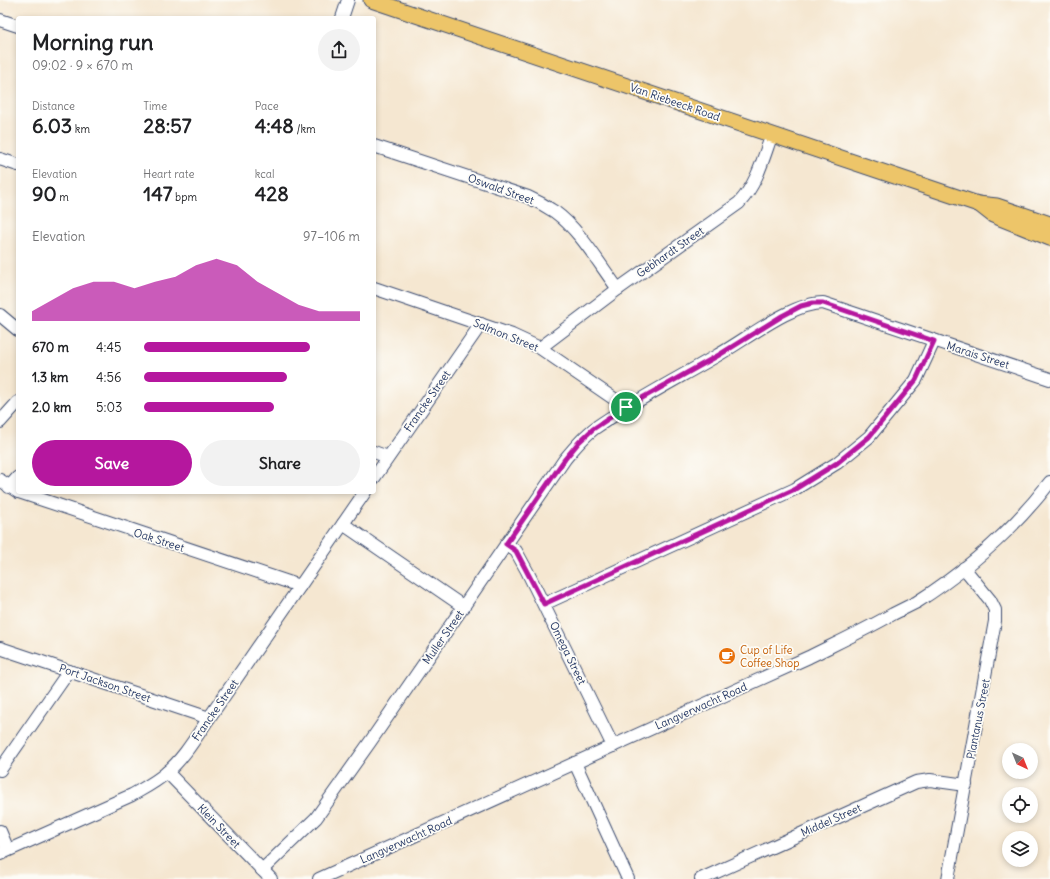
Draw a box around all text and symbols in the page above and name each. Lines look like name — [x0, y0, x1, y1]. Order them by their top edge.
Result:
text: Morning run — [32, 28, 154, 56]
button: share — [318, 29, 360, 71]
text: 09:02 · 9 × 670 m — [32, 57, 133, 74]
street label: Van Riebeeck Road — [628, 80, 723, 124]
text: Distance — [32, 99, 75, 113]
text: Time — [143, 99, 167, 113]
text: Pace — [255, 99, 279, 113]
text: 6.03 — [32, 113, 72, 138]
text: 28:57 — [143, 113, 192, 138]
text: 4:48 — [255, 113, 294, 138]
text: km — [72, 122, 90, 136]
text: /km — [294, 122, 316, 136]
text: Elevation — [32, 167, 77, 181]
text: Heart rate — [143, 167, 194, 181]
text: kcal — [255, 167, 274, 181]
street label: Oswald Street — [466, 171, 536, 208]
text: 90 — [32, 181, 57, 206]
text: 147 — [143, 181, 172, 206]
text: 428 — [255, 181, 289, 206]
text: m — [57, 190, 69, 204]
text: bpm — [172, 190, 197, 204]
street label: Gebhardt Street — [634, 223, 707, 280]
text: Elevation — [32, 228, 85, 245]
text: 97–106 m — [303, 228, 360, 245]
street label: Salmon Street — [471, 316, 541, 355]
street label: Marais Street — [945, 338, 1011, 372]
text: 670 m — [32, 339, 69, 356]
text: 4:45 — [96, 339, 121, 356]
street label: Francke Street — [401, 367, 453, 434]
text: 1.3 km — [32, 369, 68, 386]
text: 4:56 — [96, 369, 121, 386]
pin — [609, 390, 643, 424]
icon: arrive — [615, 396, 637, 418]
text: 2.0 km — [32, 399, 72, 416]
text: 5:03 — [96, 399, 122, 416]
button: Save — [32, 440, 192, 486]
button: Share — [200, 440, 360, 486]
street label: Oak Street — [132, 525, 186, 555]
street label: Muller Street — [419, 607, 467, 667]
street label: Omega Street — [547, 619, 589, 687]
place label: Cup of Life Coffee Shop — [740, 643, 800, 670]
cafe icon: Cup of Life Coffee Shop — [717, 646, 737, 666]
street label: Port Jackson Street — [57, 661, 153, 705]
street label: Francke Street — [189, 676, 241, 743]
street label: Plantanus Street — [963, 677, 993, 760]
street label: Langverwacht Road — [653, 679, 750, 733]
north arrow — [1002, 743, 1038, 779]
map controls — [1002, 743, 1038, 867]
button: locate — [1002, 787, 1038, 823]
street label: Middel Street — [799, 800, 864, 840]
street label: Klein Street — [195, 801, 244, 851]
street label: Langverwacht Road — [358, 813, 455, 867]
button: layers — [1002, 831, 1038, 867]

